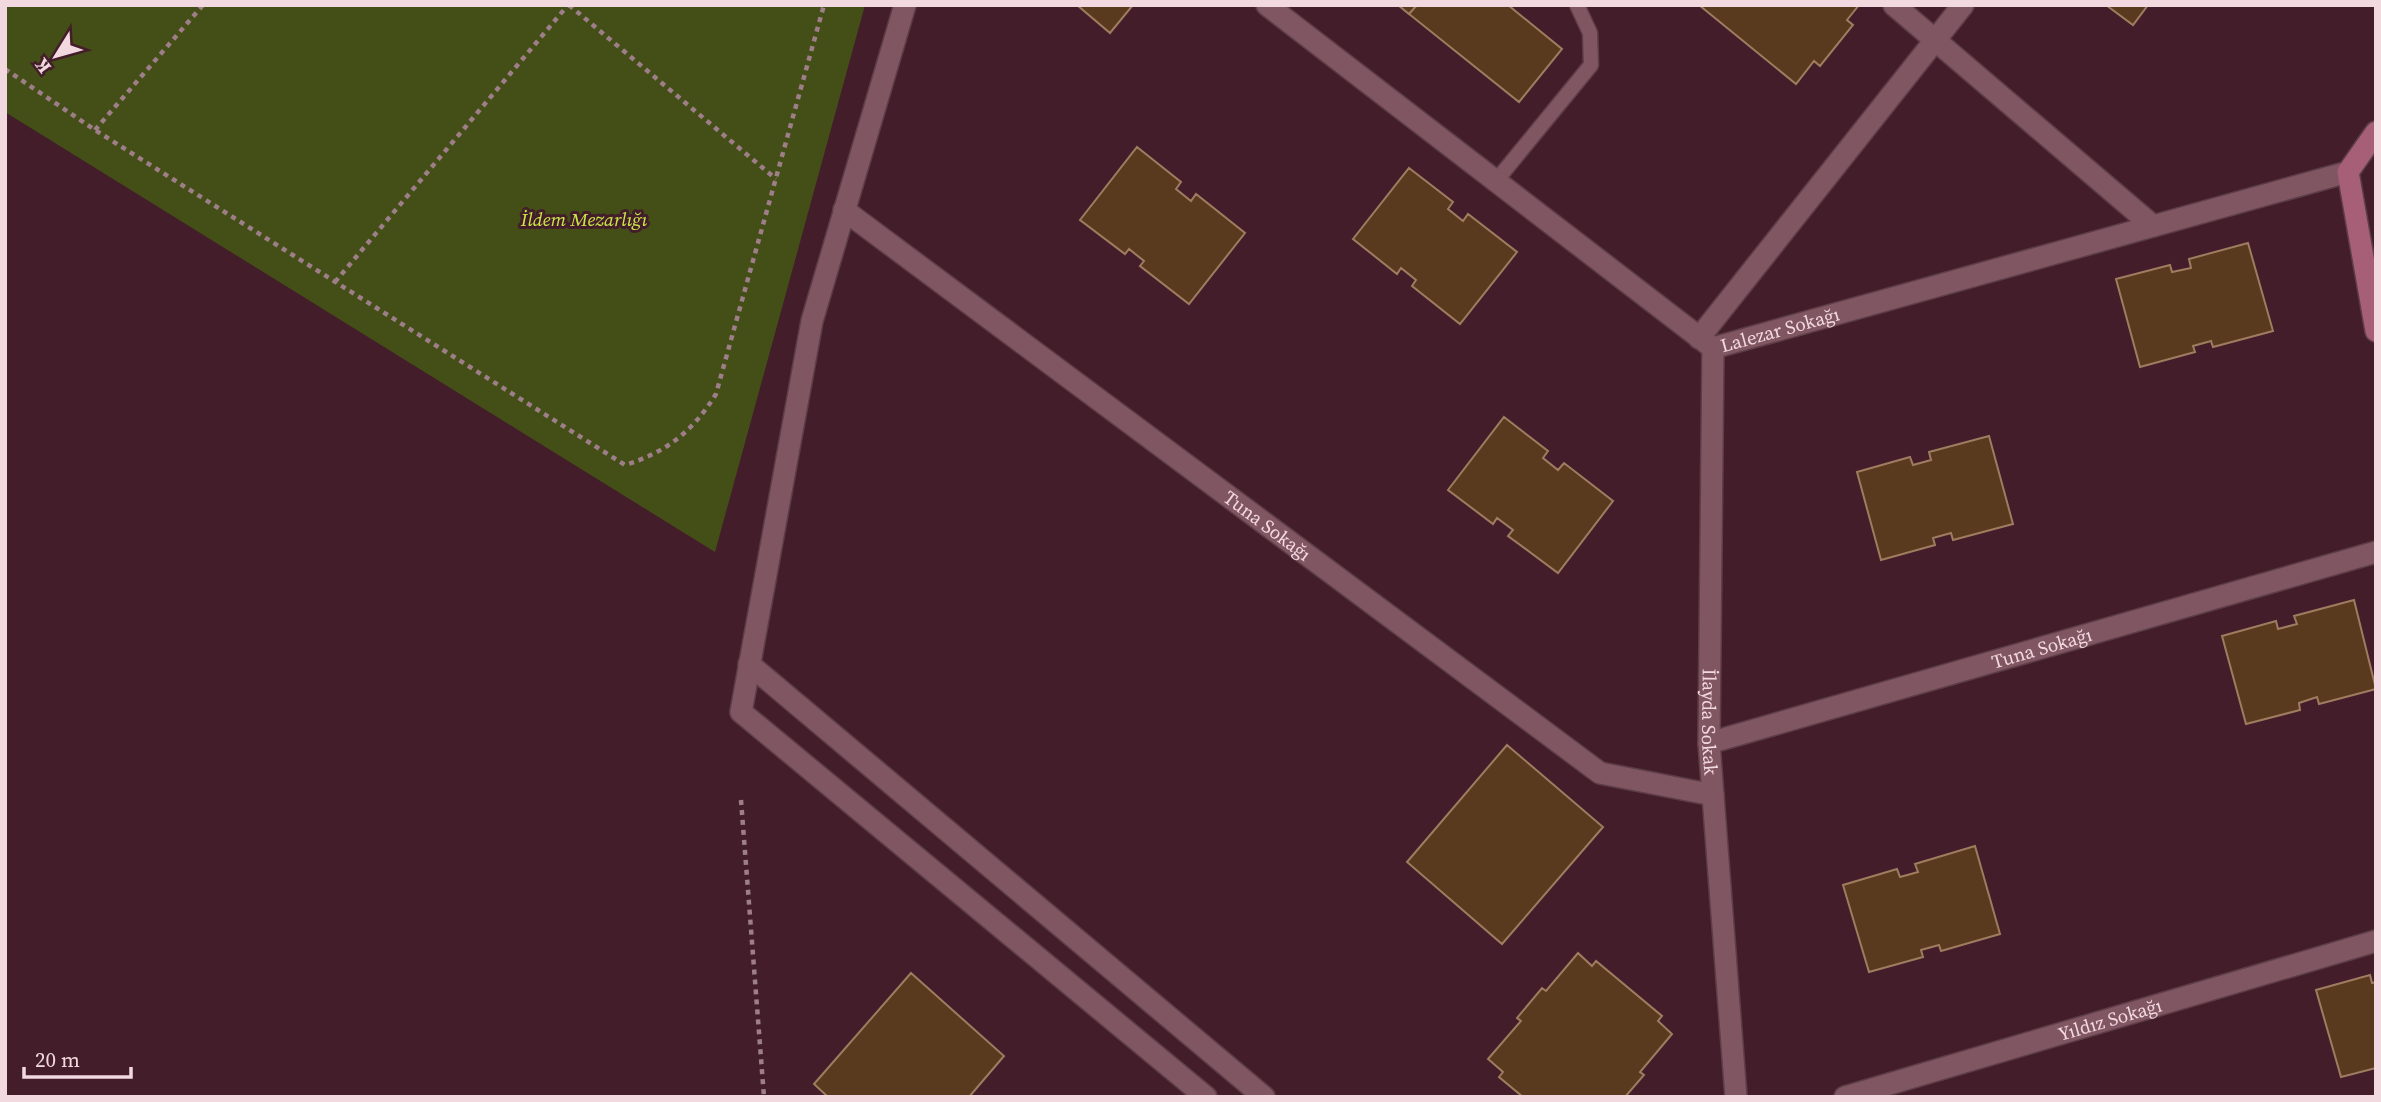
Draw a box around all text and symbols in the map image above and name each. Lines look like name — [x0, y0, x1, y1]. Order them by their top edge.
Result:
north arrow — [21, 21, 91, 91]
text: K — [28, 53, 57, 79]
park label: İldem Mezarlığı — [520, 206, 647, 232]
street label: Lalezar Sokağı — [1717, 300, 1843, 358]
street label: Tuna Sokağı — [1218, 484, 1317, 567]
street label: Tuna Sokağı — [1988, 621, 2095, 674]
street label: İlayda Sokak — [1696, 669, 1724, 777]
street label: Yıldız Sokağı — [2055, 992, 2165, 1047]
scale bar — [24, 1036, 131, 1080]
text: 20 m — [35, 1045, 80, 1074]

